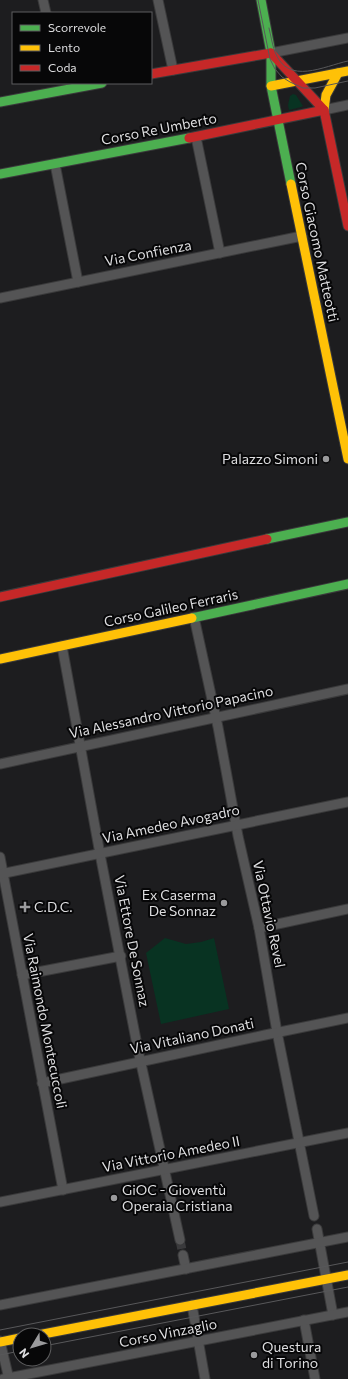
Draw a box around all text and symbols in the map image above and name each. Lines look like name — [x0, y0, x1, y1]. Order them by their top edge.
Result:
legend — [12, 12, 152, 84]
text: Scorrevole — [48, 20, 106, 34]
text: Lento — [48, 40, 80, 54]
text: Coda — [48, 60, 77, 74]
street label: Corso Re Umberto — [100, 109, 218, 148]
street label: Corso Giacomo Matteotti — [292, 160, 343, 323]
street label: Via Confienza — [103, 236, 193, 269]
place label: Palazzo Simoni — [222, 450, 318, 467]
marker: Palazzo Simoni — [321, 454, 331, 464]
street label: Corso Galileo Ferraris — [102, 585, 239, 630]
street label: Via Alessandro Vittorio Papacino — [67, 682, 274, 741]
street label: Via Amedeo Avogadro — [101, 801, 241, 846]
street label: Via Ottavio Revel — [250, 859, 289, 969]
street label: Via Ettore De Sonnaz — [111, 874, 154, 1008]
place label: Ex Caserma De Sonnaz — [142, 886, 216, 919]
place label: C.D.C. — [34, 898, 73, 915]
marker: Ex Caserma De Sonnaz — [219, 898, 229, 908]
marker: C.D.C. — [19, 901, 31, 913]
street label: Via Raimondo Montecuccoli — [20, 932, 71, 1110]
street label: Via Vitaliano Donati — [128, 1014, 255, 1057]
street label: Via Vittorio Amedeo II — [101, 1132, 241, 1175]
place label: GiOC - Gioventù Operaia Cristiana — [122, 1181, 233, 1214]
marker: GiOC - Gioventù Operaia Cristiana — [109, 1193, 119, 1203]
street label: Corso Vinzaglio — [118, 1315, 218, 1350]
north arrow — [12, 1327, 52, 1367]
place label: Questura di Torino — [262, 1338, 321, 1371]
text: N — [16, 1346, 31, 1361]
marker: Questura di Torino — [249, 1350, 259, 1360]

